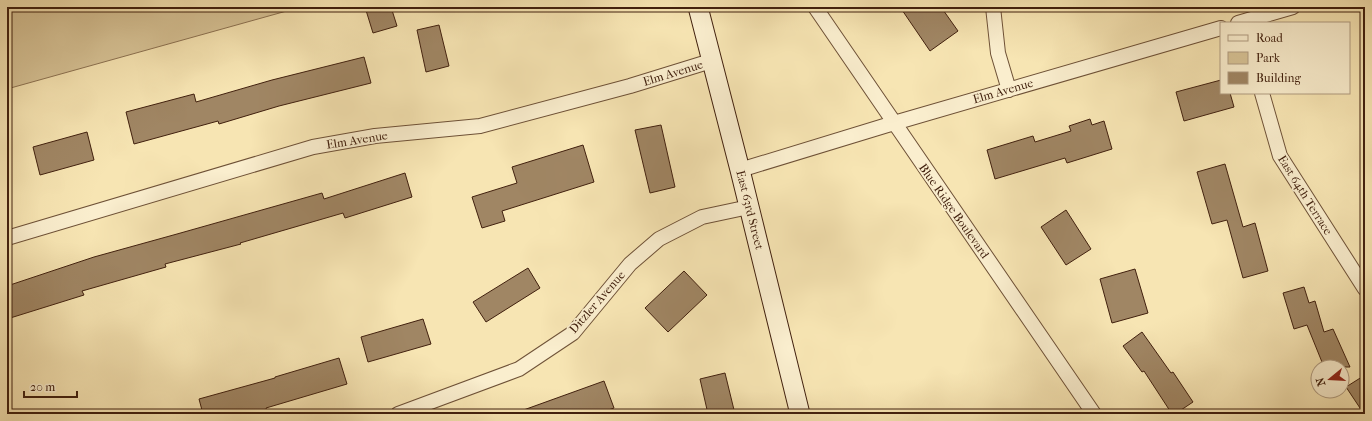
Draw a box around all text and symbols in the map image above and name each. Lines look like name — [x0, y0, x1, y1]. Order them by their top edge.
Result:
legend — [1220, 22, 1350, 94]
text: Road — [1256, 31, 1283, 45]
text: Park — [1256, 51, 1281, 65]
street label: Elm Avenue — [641, 57, 705, 89]
text: Building — [1256, 71, 1301, 85]
street label: Elm Avenue — [971, 76, 1035, 106]
street label: Elm Avenue — [325, 128, 389, 152]
street label: East 64th Terrace — [1275, 153, 1335, 237]
street label: Blue Ridge Boulevard — [916, 161, 992, 261]
street label: East 63rd Street — [733, 169, 767, 252]
street label: Ditzler Avenue — [566, 268, 628, 336]
north arrow — [1310, 359, 1350, 399]
scale bar — [24, 373, 77, 399]
text: N — [1313, 375, 1328, 388]
text: 20 m — [30, 380, 55, 394]

